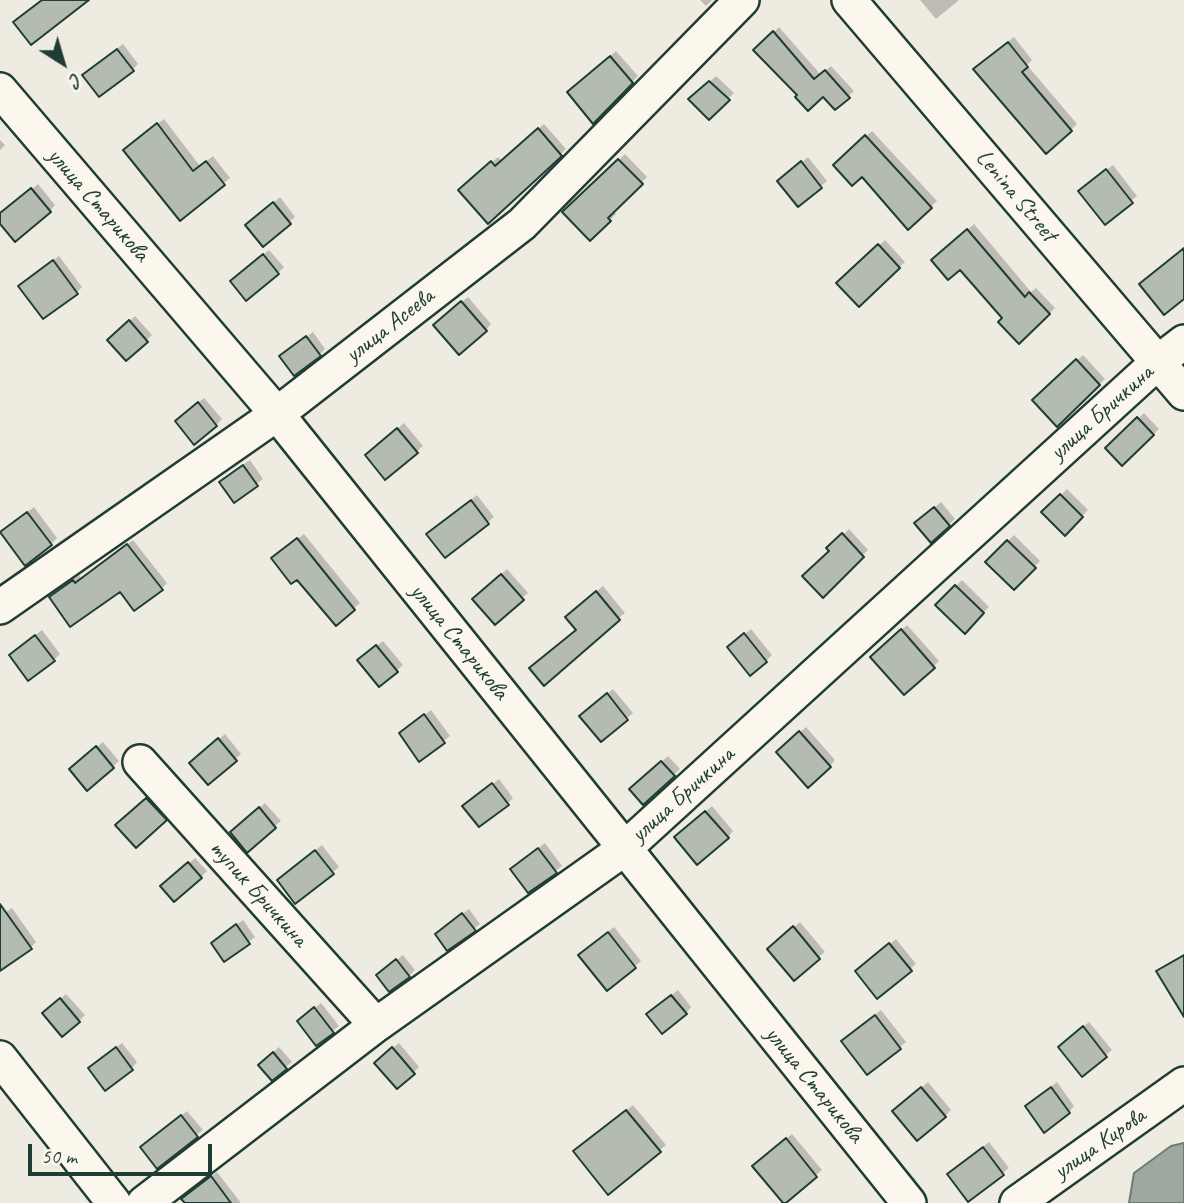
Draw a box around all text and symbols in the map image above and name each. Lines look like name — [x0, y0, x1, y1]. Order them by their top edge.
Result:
north arrow — [28, 28, 98, 98]
text: С — [65, 67, 87, 92]
street label: улица Старикова — [41, 142, 155, 268]
street label: Lenina Street — [969, 144, 1063, 248]
street label: улица Асеева — [340, 282, 440, 370]
street label: улица Бричкина — [1044, 359, 1160, 467]
street label: улица Старикова — [403, 578, 515, 706]
street label: улица Бричкина — [625, 741, 741, 849]
street label: тупик Бричкина — [203, 835, 313, 953]
street label: улица Старикова — [758, 1021, 870, 1149]
street label: улица Кирова — [1048, 1102, 1152, 1186]
scale bar — [32, 1130, 215, 1174]
text: 50 m — [41, 1143, 77, 1169]

